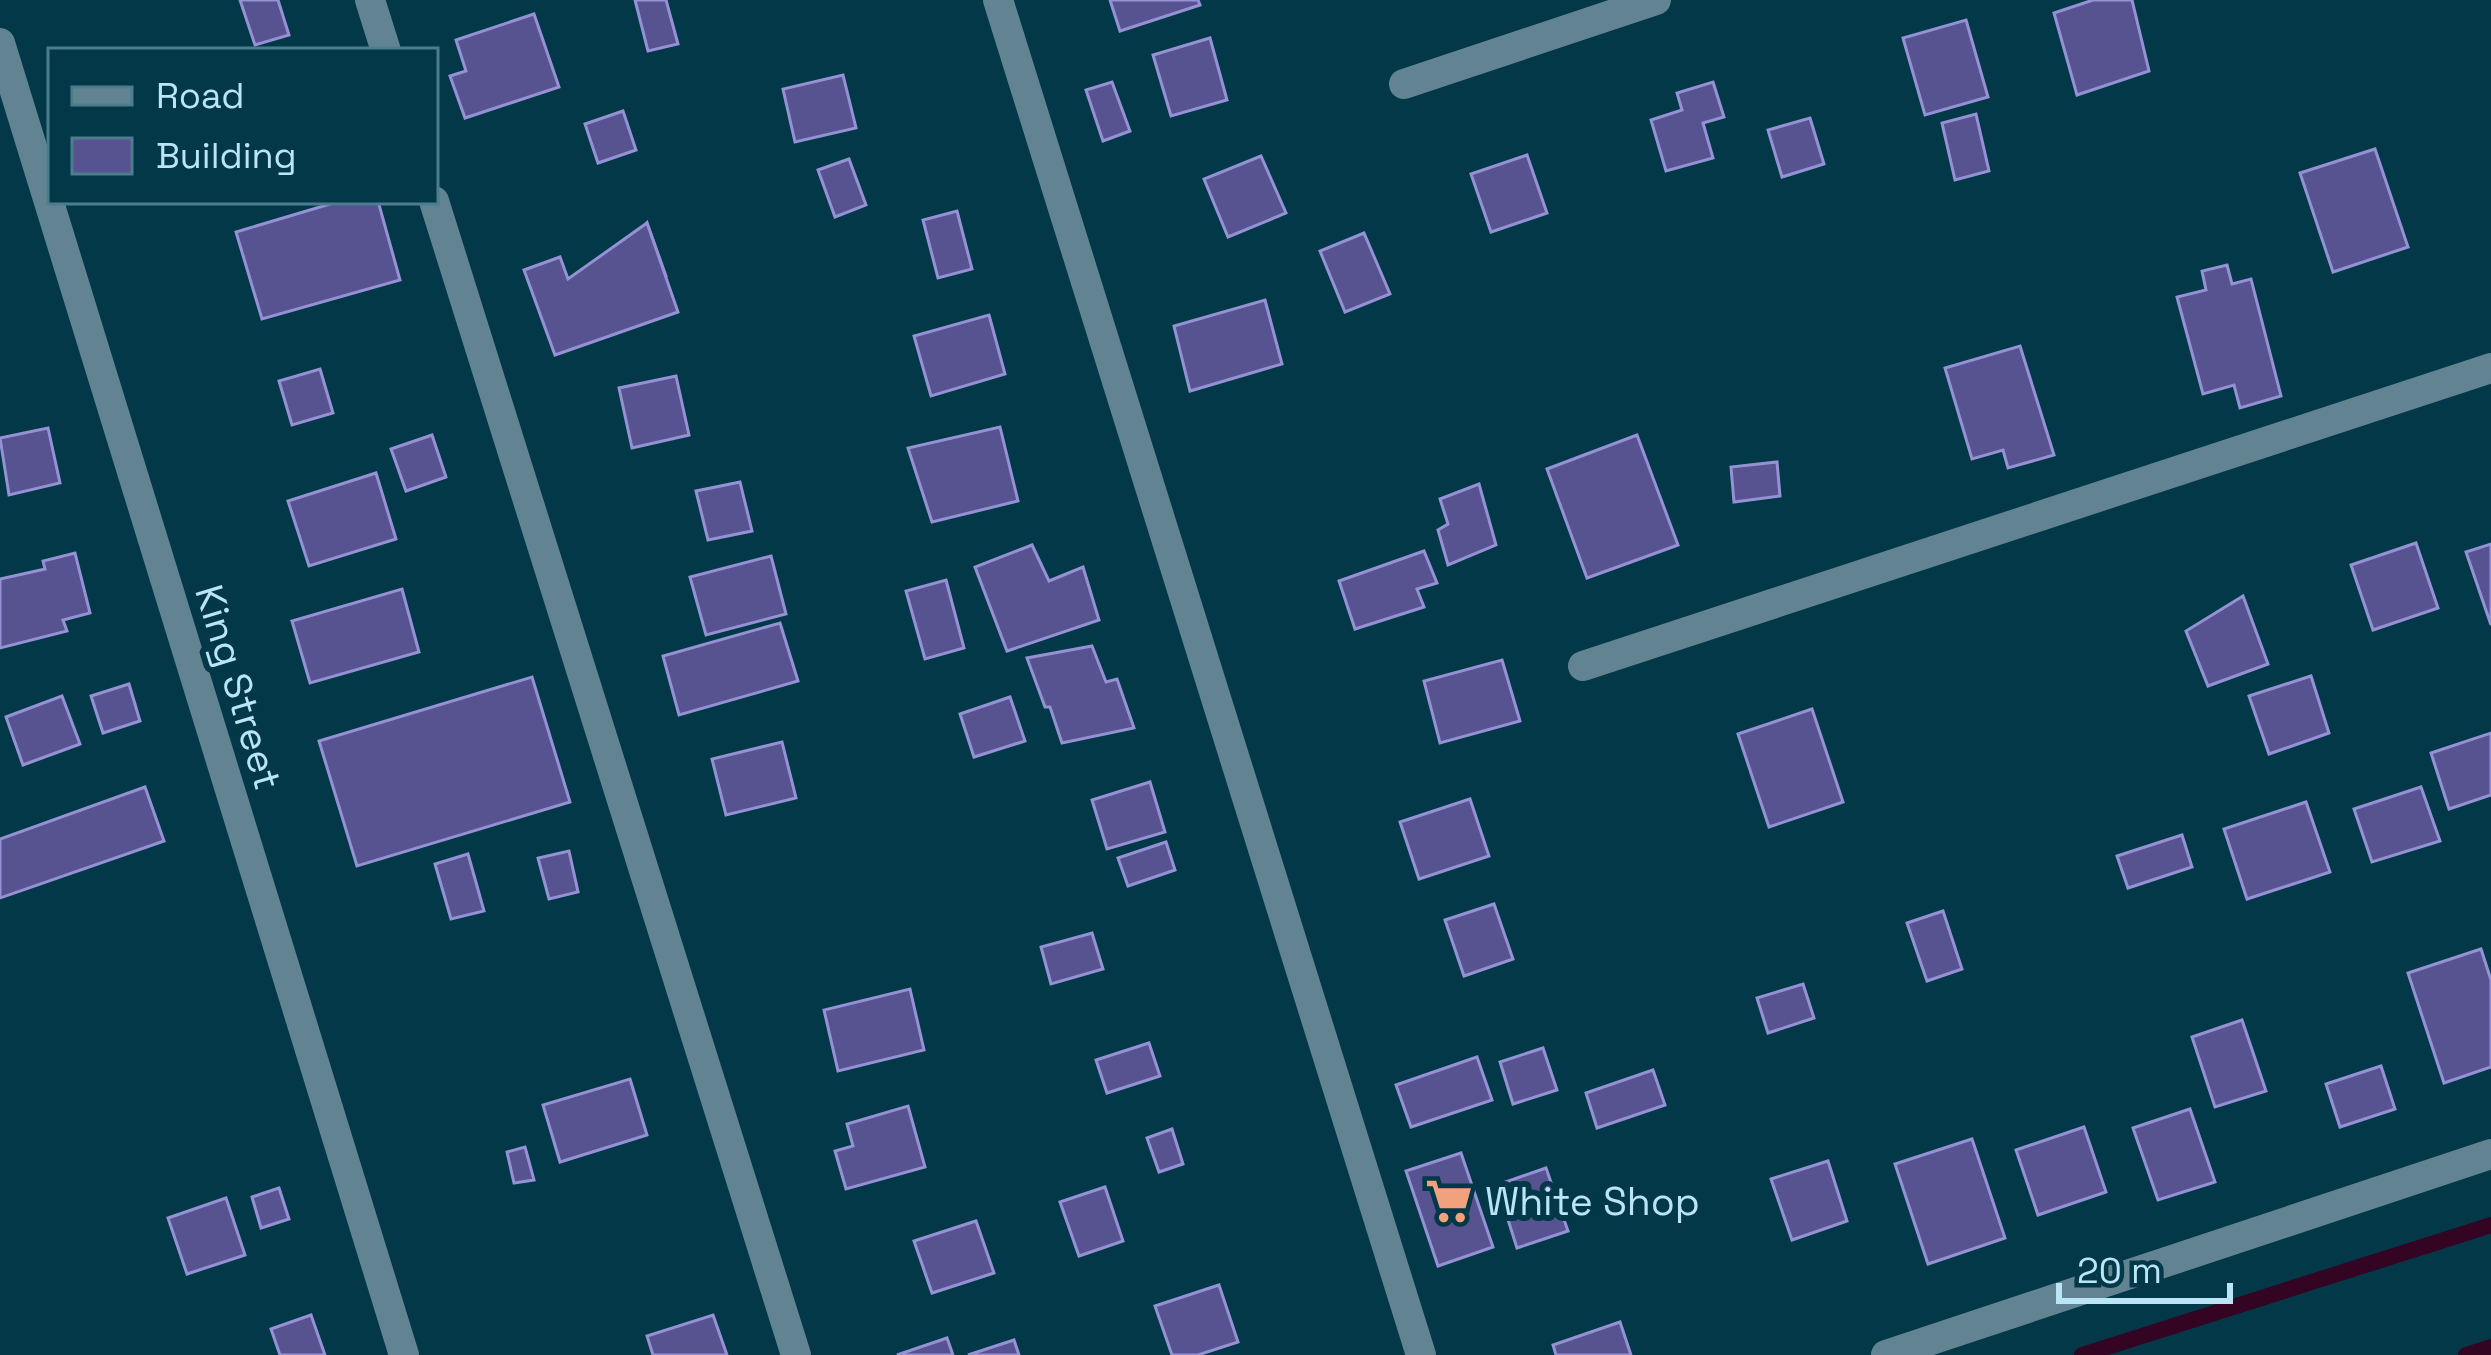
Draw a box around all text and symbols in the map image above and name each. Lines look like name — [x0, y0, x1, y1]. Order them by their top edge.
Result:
legend — [48, 48, 438, 204]
text: Road — [156, 73, 244, 119]
text: Building — [156, 133, 297, 179]
street label: King Street — [184, 579, 293, 795]
supermarket icon: White Shop — [1424, 1176, 1474, 1226]
place label: White Shop — [1485, 1177, 1700, 1226]
scale bar — [2059, 1229, 2230, 1303]
text: 20 m — [2077, 1248, 2162, 1294]

